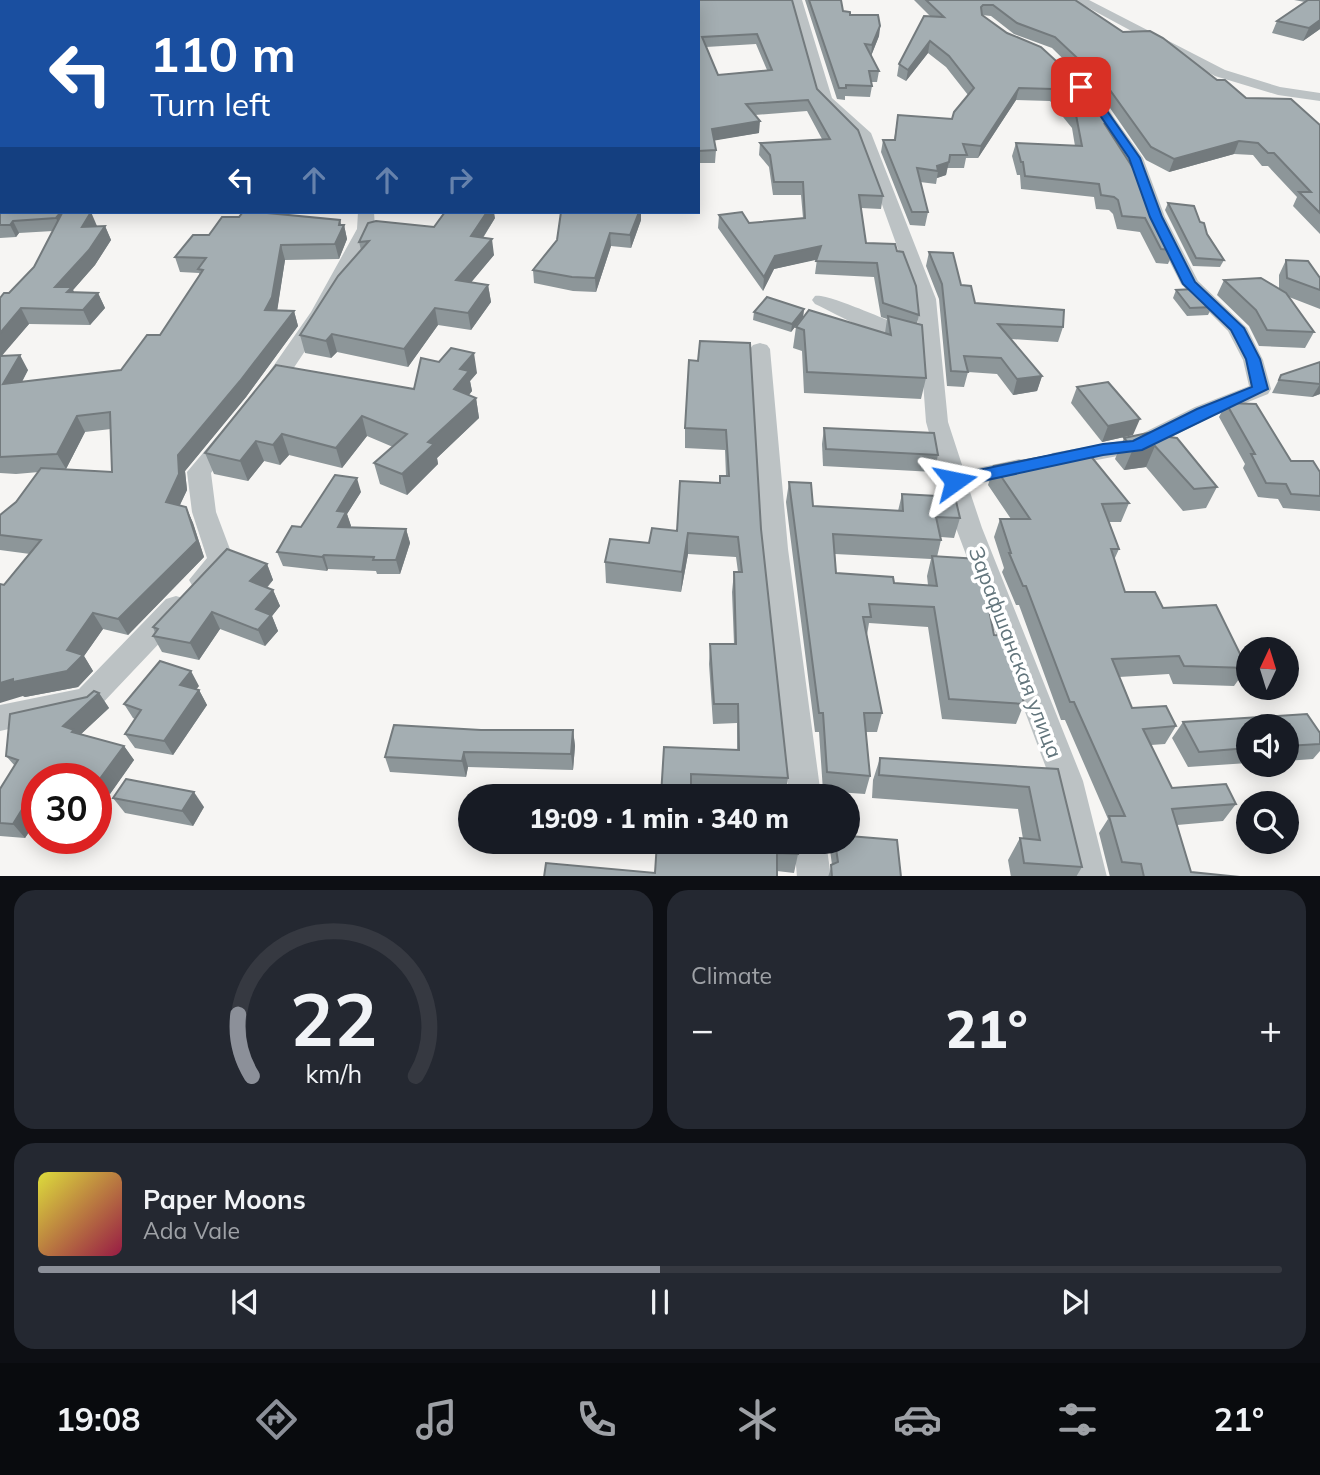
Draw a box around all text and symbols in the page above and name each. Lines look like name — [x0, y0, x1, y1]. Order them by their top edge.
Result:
text: 110 m — [150, 23, 296, 84]
icon: left — [35, 28, 126, 119]
pin — [1051, 57, 1111, 117]
icon: arrive — [1062, 68, 1100, 106]
text: Turn left — [150, 84, 270, 124]
icon: left — [222, 161, 260, 199]
icon: ahead — [295, 161, 333, 199]
icon: ahead — [368, 161, 406, 199]
icon: right — [441, 161, 479, 199]
position arrow — [918, 444, 992, 518]
street label: Зарафшанская улица — [964, 542, 1068, 762]
north arrow — [1236, 637, 1298, 700]
map controls — [1236, 637, 1299, 854]
button: sound — [1236, 714, 1299, 777]
speed limit sign: 30 — [21, 763, 112, 854]
button: search — [1236, 791, 1299, 854]
text: 19:09 · 1 min · 340 m — [529, 802, 789, 835]
text: Climate — [691, 961, 772, 990]
text: 22 — [290, 973, 377, 1064]
text: 21° — [945, 996, 1028, 1061]
text: − — [691, 1005, 714, 1053]
text: + — [1259, 1005, 1282, 1053]
text: km/h — [305, 1057, 362, 1088]
text: Paper Moons — [143, 1183, 306, 1216]
text: Ada Vale — [143, 1216, 240, 1245]
icon: previous — [226, 1283, 264, 1321]
icon: pause — [641, 1283, 679, 1321]
icon: next — [1056, 1283, 1094, 1321]
icon: directions — [252, 1395, 301, 1444]
icon: music — [412, 1395, 461, 1444]
icon: phone — [572, 1395, 621, 1444]
icon: climate — [733, 1395, 782, 1444]
icon: car — [893, 1395, 942, 1444]
icon: filters — [1053, 1395, 1102, 1444]
text: 19:08 — [56, 1399, 140, 1439]
text: 21° — [1214, 1399, 1264, 1439]

